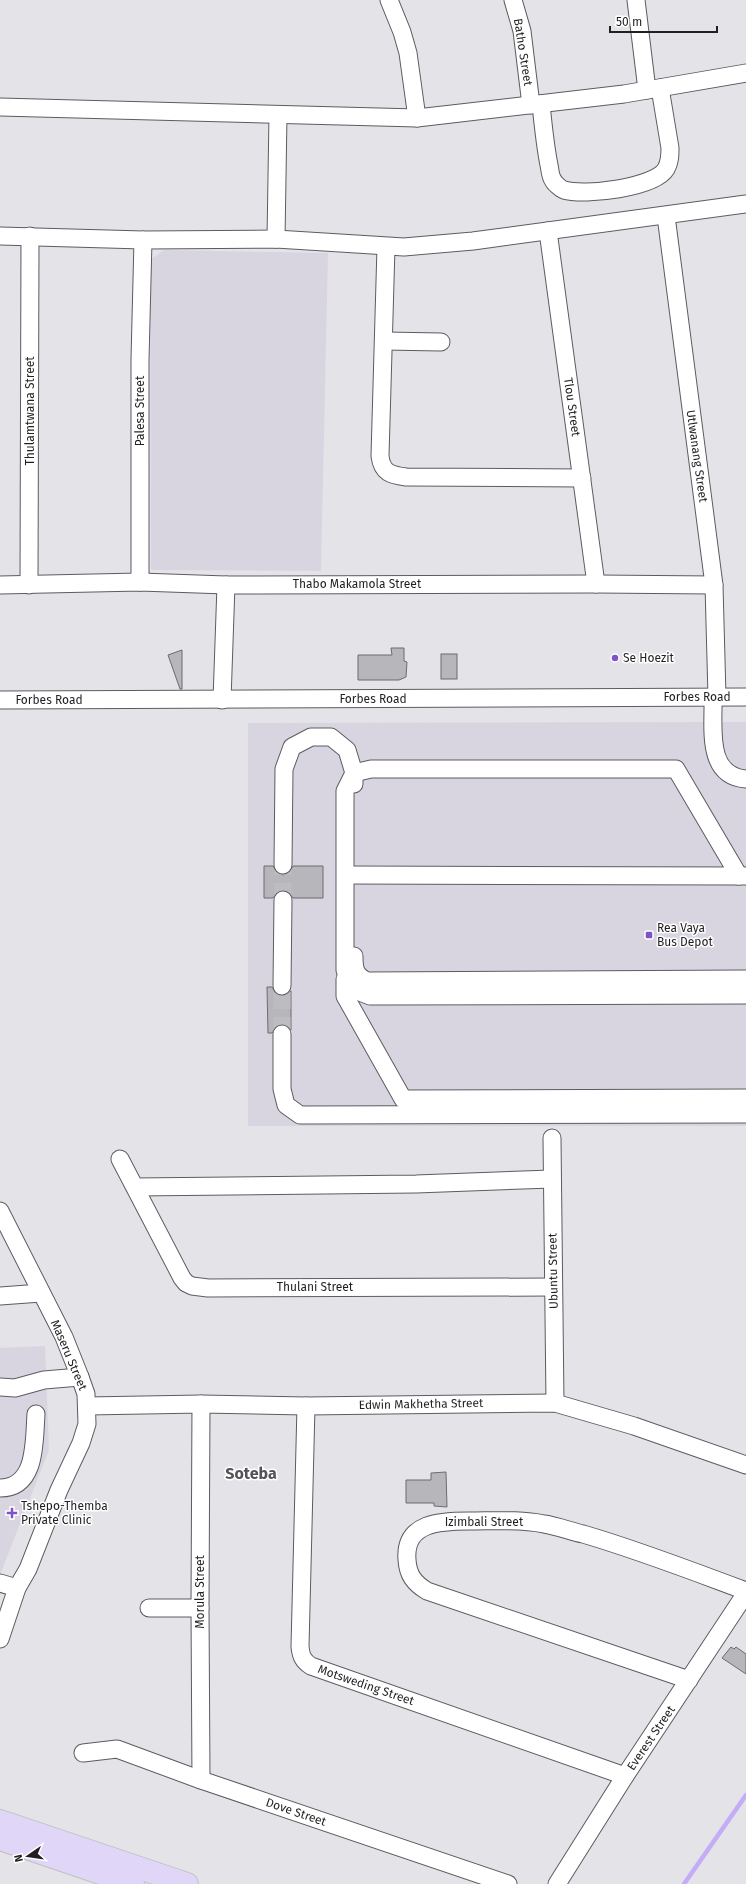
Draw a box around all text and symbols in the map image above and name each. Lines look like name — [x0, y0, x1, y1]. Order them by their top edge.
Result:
scale bar — [610, 8, 717, 34]
text: 50 m — [616, 15, 642, 29]
street label: Batho Street — [511, 17, 535, 87]
street label: Thulamtwana Street — [23, 356, 37, 466]
street label: Palesa Street — [133, 375, 147, 446]
street label: Tlou Street — [561, 377, 583, 438]
street label: Utlwanang Street — [684, 409, 711, 504]
street label: Thabo Makamola Street — [293, 577, 422, 591]
place label: Se Hoezit — [623, 651, 675, 665]
marker: Se Hoezit — [610, 653, 620, 663]
street label: Forbes Road — [663, 690, 731, 704]
street label: Forbes Road — [339, 692, 407, 706]
street label: Forbes Road — [15, 693, 83, 707]
place label: Rea Vaya Bus Depot — [657, 921, 713, 949]
marker: Rea Vaya Bus Depot — [644, 930, 654, 940]
street label: Ubuntu Street — [545, 1232, 561, 1309]
street label: Thulani Street — [277, 1280, 354, 1294]
street label: Maseru Street — [48, 1318, 90, 1393]
street label: Edwin Makhetha Street — [359, 1396, 484, 1412]
district label: Soteba — [225, 1464, 277, 1483]
place label: Tshepo-Themba Private Clinic — [21, 1499, 108, 1527]
marker: Tshepo-Themba Private Clinic — [6, 1507, 18, 1519]
street label: Izimbali Street — [445, 1515, 524, 1529]
street label: Morula Street — [193, 1554, 207, 1629]
street label: Motsweding Street — [316, 1662, 417, 1708]
street label: Everest Street — [624, 1702, 678, 1773]
street label: Dove Street — [264, 1795, 329, 1829]
north arrow — [8, 1836, 48, 1876]
text: N — [12, 1853, 26, 1863]

